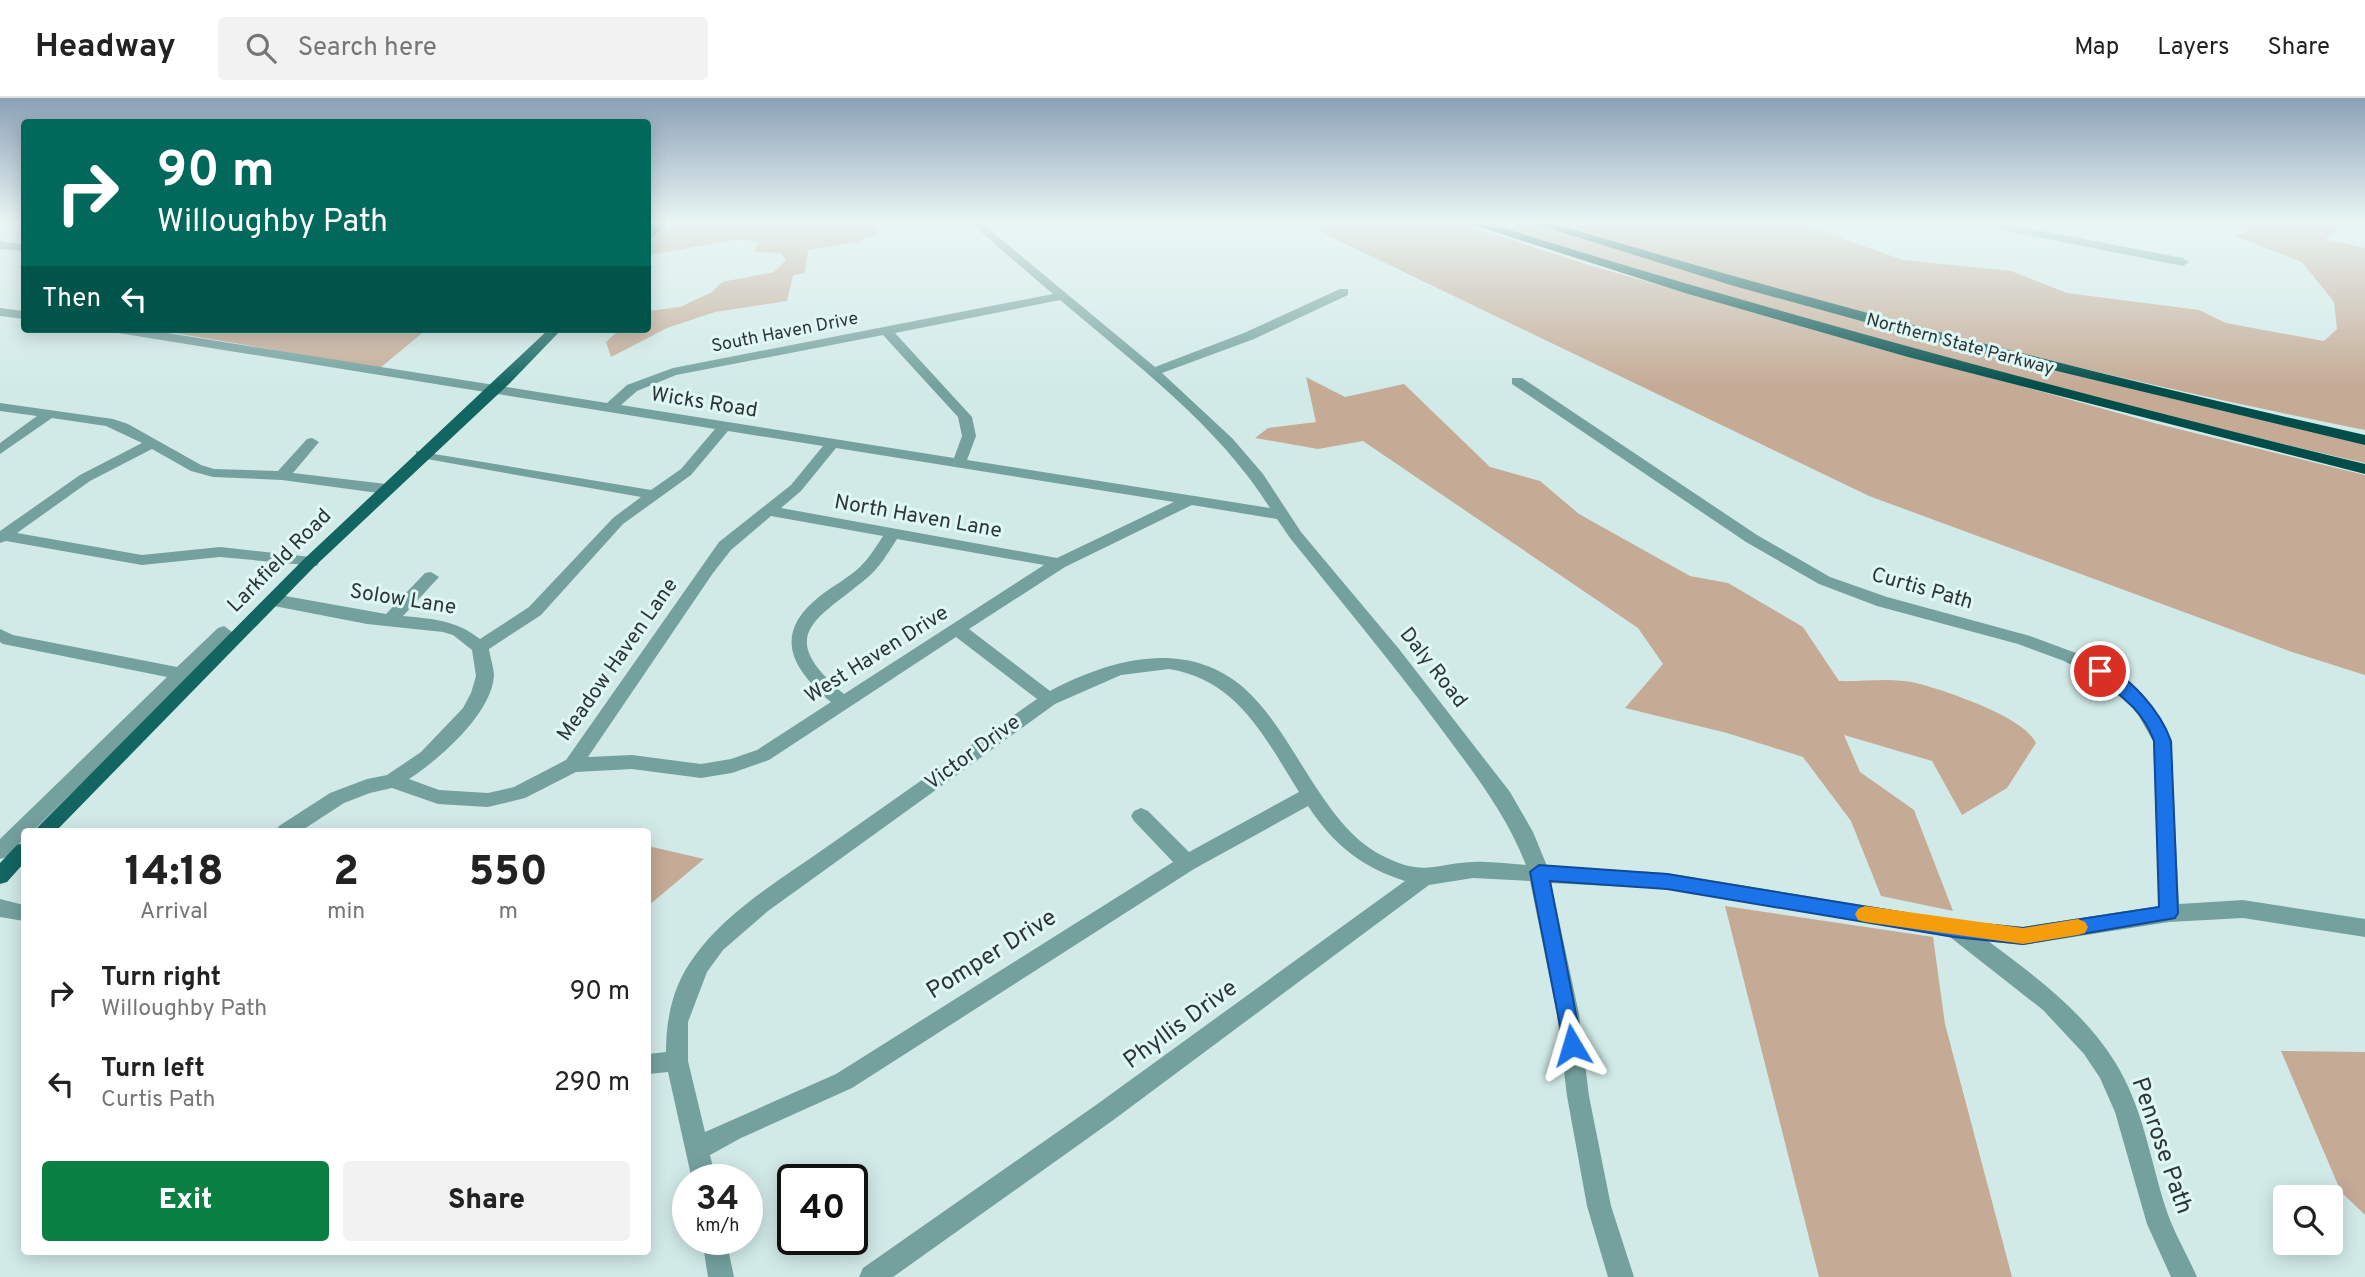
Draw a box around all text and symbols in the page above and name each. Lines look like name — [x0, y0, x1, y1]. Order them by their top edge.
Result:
search box — [218, 17, 708, 80]
text: Headway — [35, 27, 176, 69]
icon: search — [242, 29, 280, 67]
text: Search here — [298, 32, 437, 65]
text: Map — [2074, 33, 2119, 63]
text: Layers — [2157, 33, 2229, 63]
text: Share — [2267, 33, 2330, 63]
text: 90 m — [157, 142, 275, 204]
icon: right — [42, 147, 133, 238]
text: Willoughby Path — [157, 203, 388, 243]
icon: left — [115, 280, 153, 318]
text: Then — [42, 283, 101, 316]
street label: South Haven Drive — [710, 308, 860, 358]
street label: Northern State Parkway — [1864, 309, 2056, 381]
street label: Wicks Road — [649, 381, 759, 425]
street label: North Haven Lane — [832, 489, 1004, 545]
street label: Larkfield Road — [222, 503, 338, 619]
street label: Curtis Path — [1868, 562, 1976, 616]
street label: Meadow Haven Lane — [552, 573, 684, 747]
street label: Solow Lane — [348, 578, 458, 622]
street label: West Haven Drive — [800, 600, 954, 710]
street label: Daly Road — [1393, 622, 1473, 714]
pin — [2070, 641, 2130, 701]
icon: arrive — [2081, 652, 2119, 690]
street label: Victor Drive — [920, 709, 1026, 797]
text: 14:18 — [124, 847, 224, 900]
text: 2 — [333, 847, 359, 900]
text: 550 — [469, 847, 548, 900]
text: Arrival — [140, 898, 208, 927]
text: min — [327, 898, 365, 927]
text: m — [498, 898, 518, 927]
street label: Pomper Drive — [921, 903, 1063, 1007]
text: Turn right — [101, 962, 221, 995]
icon: right — [42, 974, 80, 1012]
street label: Phyllis Drive — [1118, 974, 1244, 1076]
text: 90 m — [570, 976, 630, 1009]
text: Willoughby Path — [101, 995, 267, 1024]
position arrow — [1535, 1008, 1609, 1082]
text: Turn left — [101, 1053, 205, 1086]
icon: left — [42, 1065, 80, 1103]
text: 290 m — [554, 1067, 630, 1100]
street label: Penrose Path — [2124, 1074, 2198, 1218]
text: Curtis Path — [101, 1086, 216, 1115]
button: Exit — [42, 1161, 329, 1241]
button: Share — [343, 1161, 630, 1241]
speed limit sign: 40 — [777, 1164, 868, 1255]
text: 34 — [696, 1178, 739, 1222]
map controls — [2273, 1185, 2343, 1255]
button: search — [2273, 1185, 2343, 1255]
text: km/h — [696, 1215, 739, 1238]

